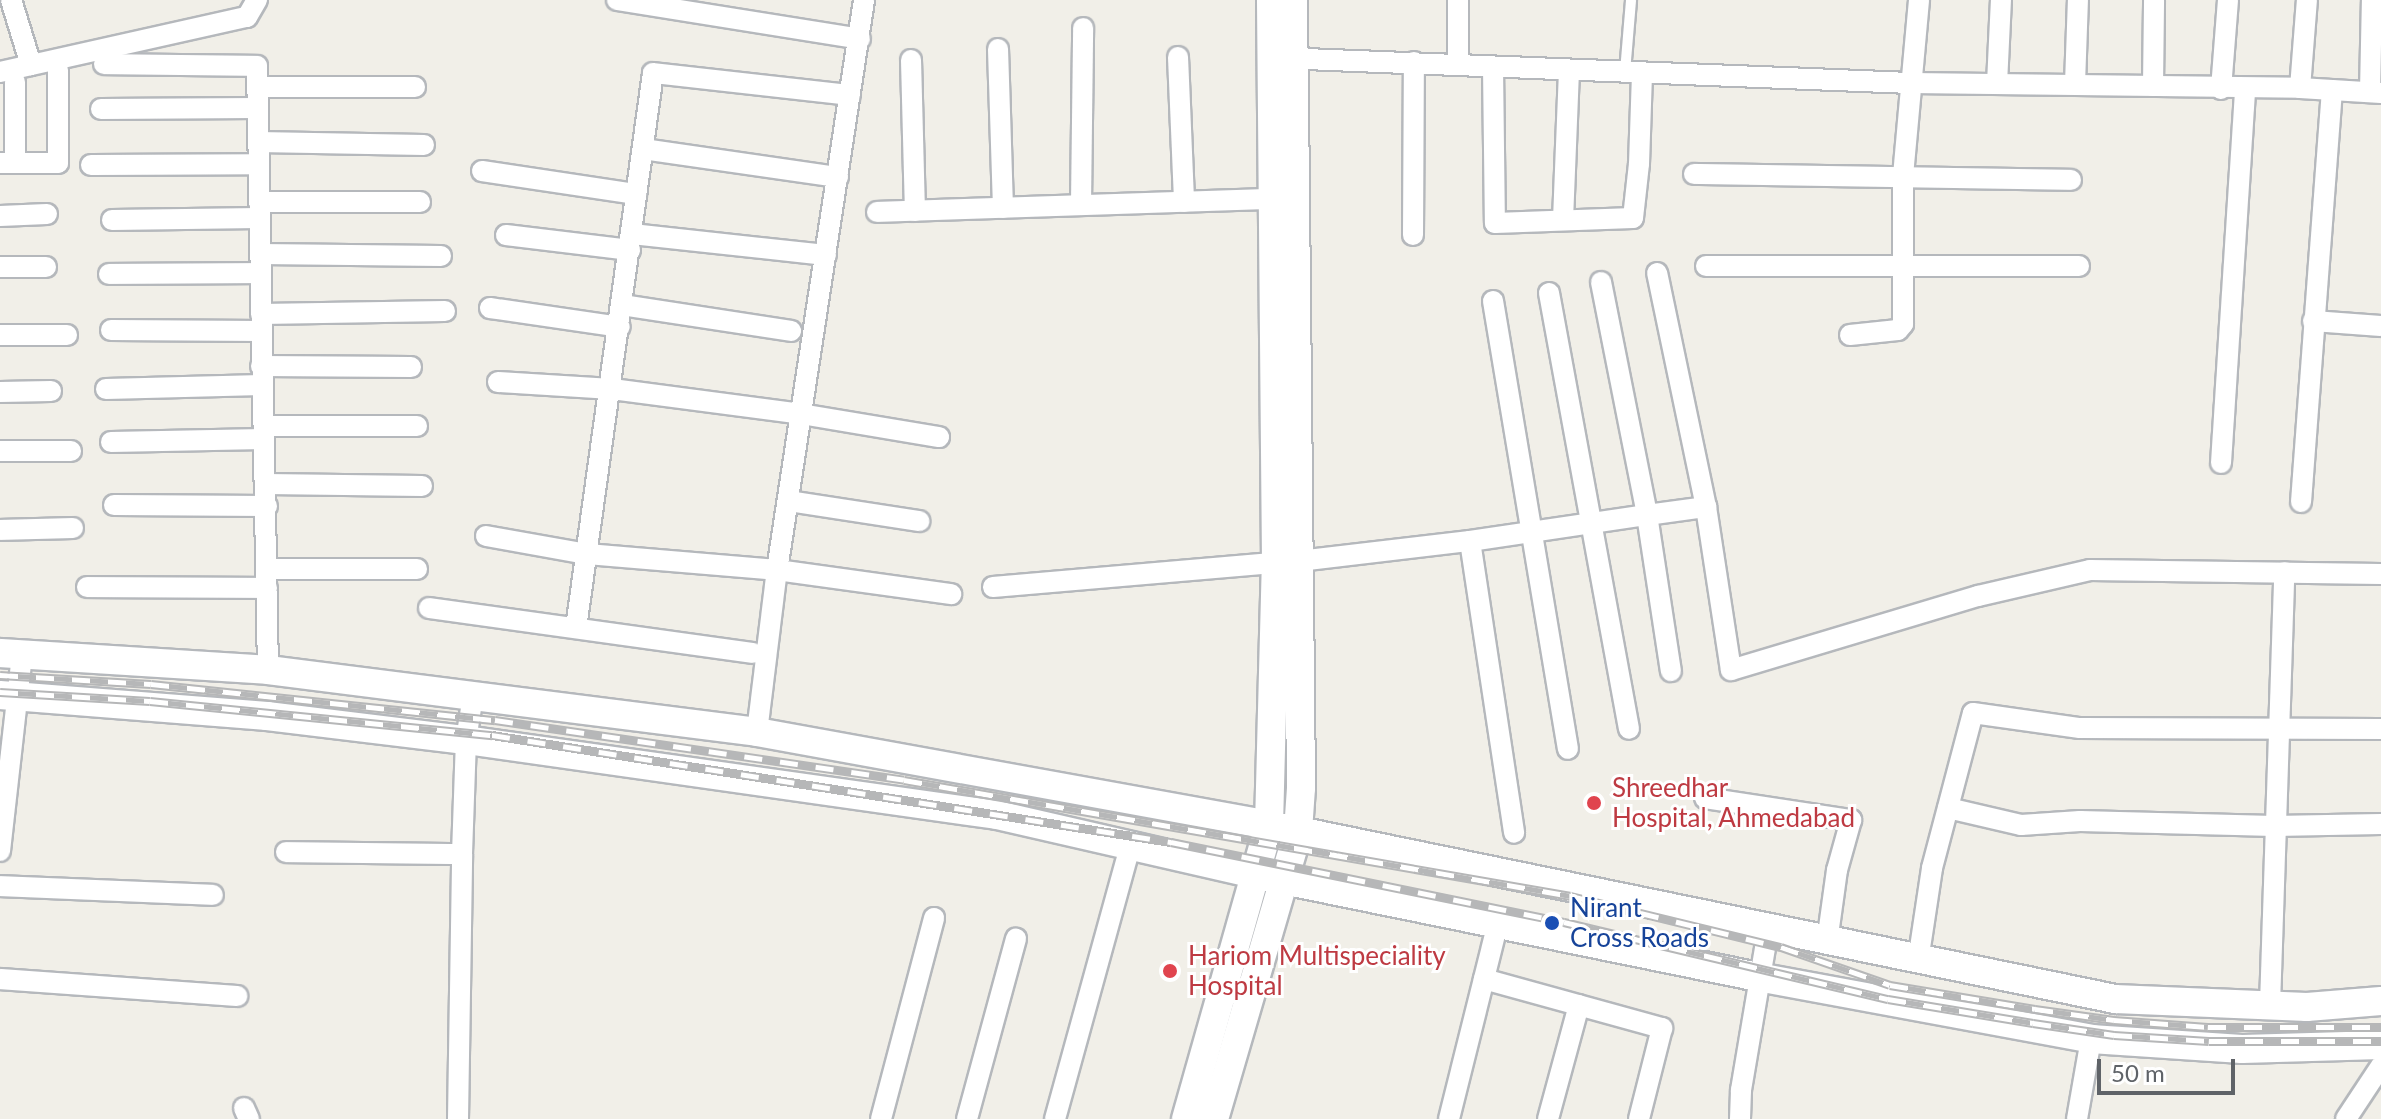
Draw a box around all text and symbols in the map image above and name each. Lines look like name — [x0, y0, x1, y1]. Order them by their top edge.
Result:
place label: Shreedhar Hospital, Ahmedabad — [1612, 772, 1856, 834]
marker: Shreedhar Hospital, Ahmedabad — [1583, 792, 1605, 814]
place label: Nirant Cross Roads — [1570, 892, 1709, 954]
marker: Nirant Cross Roads — [1541, 912, 1563, 934]
place label: Hariom Multispeciality Hospital — [1188, 940, 1446, 1002]
marker: Hariom Multispeciality Hospital — [1159, 960, 1181, 982]
scale bar — [2101, 1043, 2239, 1093]
text: 50 m — [2111, 1058, 2165, 1087]

